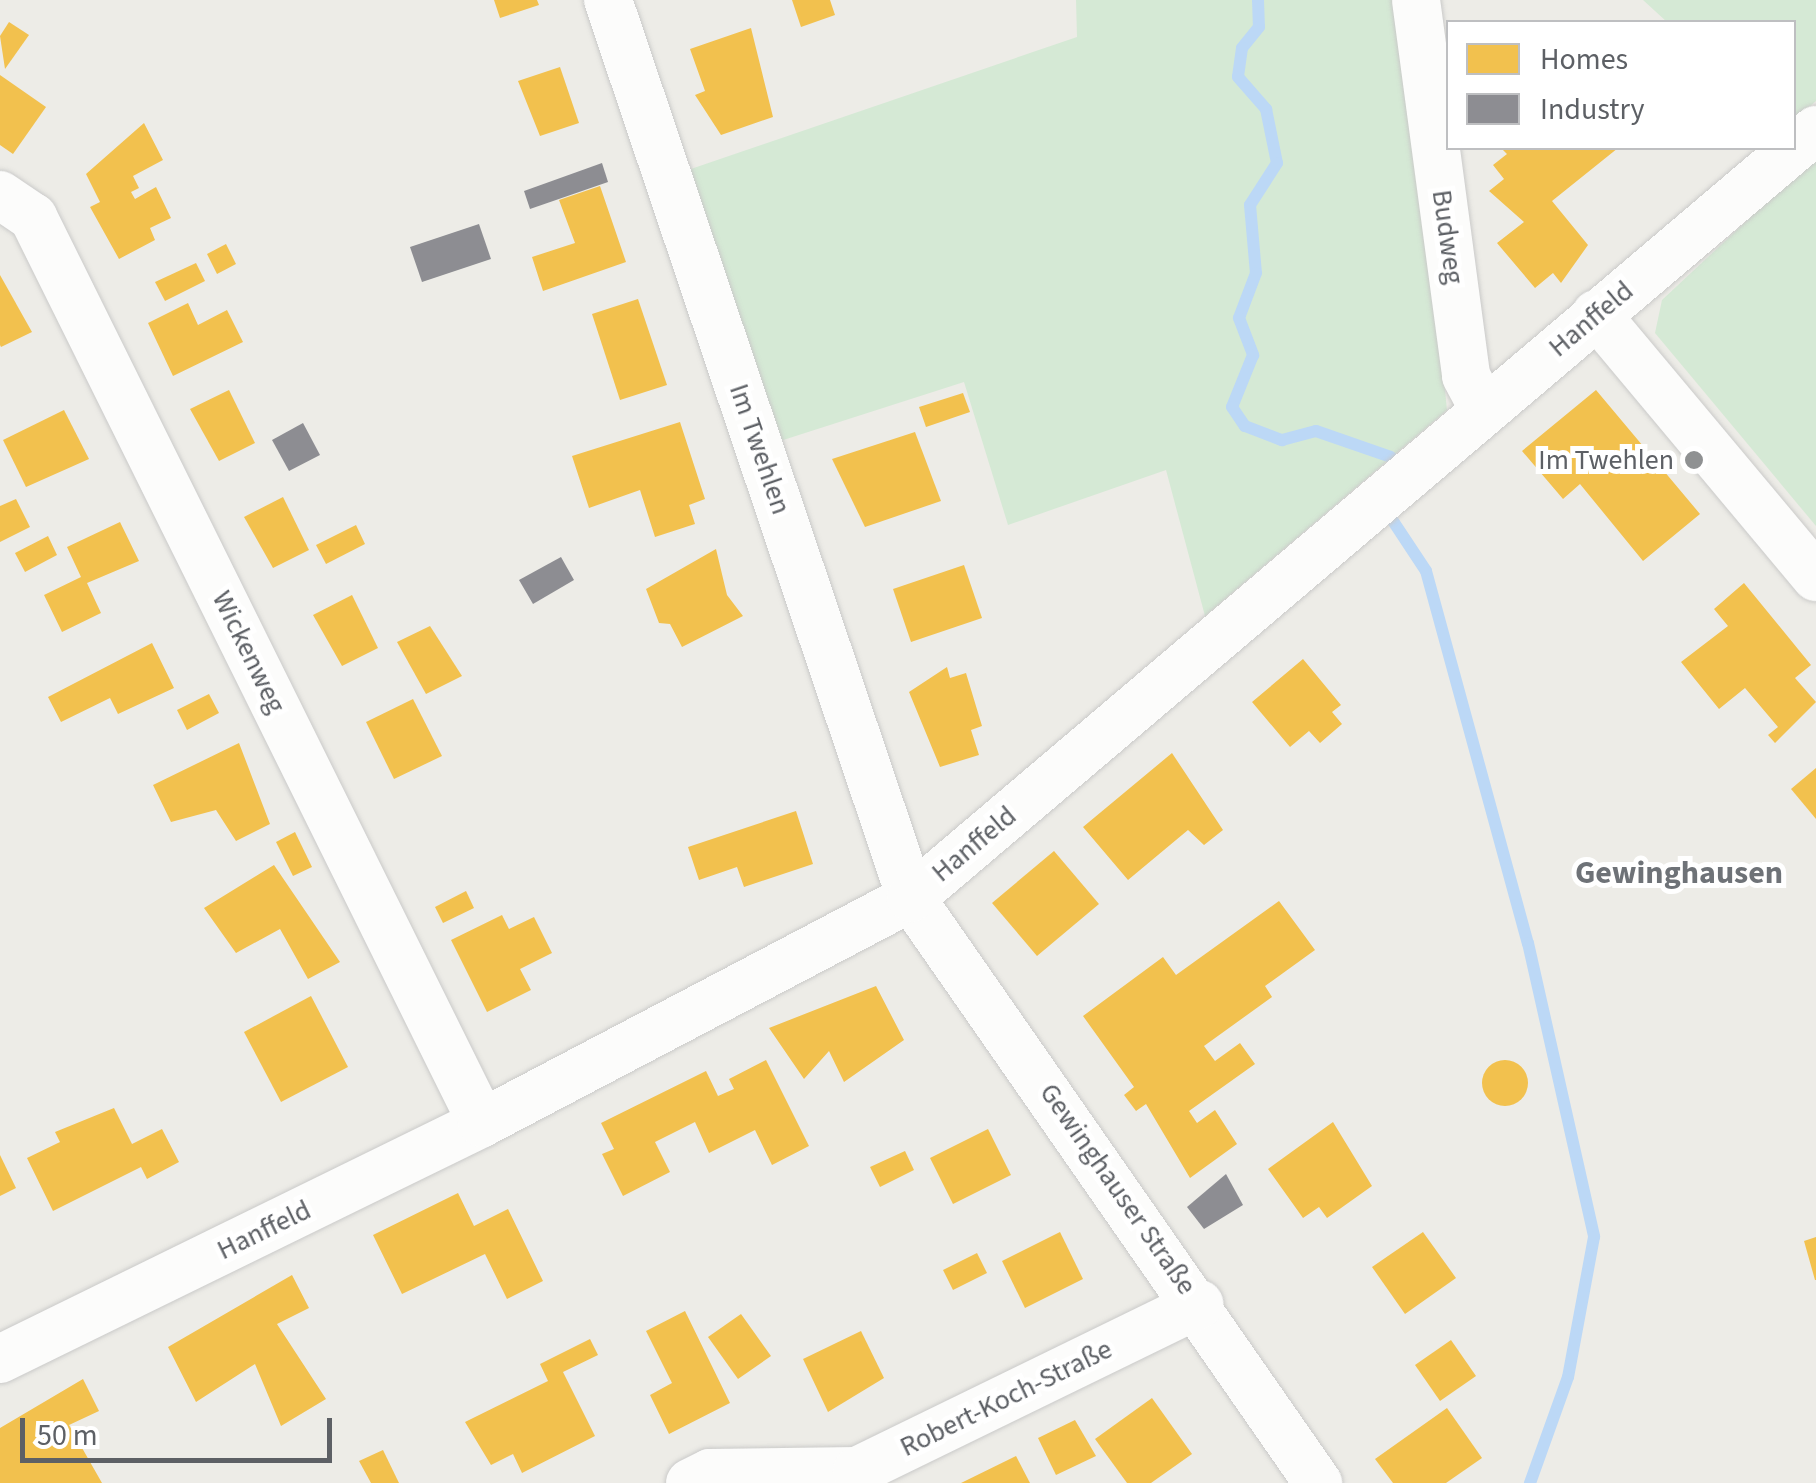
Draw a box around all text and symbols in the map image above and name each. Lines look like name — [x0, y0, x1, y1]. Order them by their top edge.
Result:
legend — [1446, 20, 1796, 150]
text: Homes — [1540, 38, 1628, 81]
text: Industry — [1540, 88, 1645, 131]
street label: Budweg — [1425, 188, 1471, 286]
street label: Hanffeld — [1542, 274, 1640, 364]
street label: Im Twehlen — [722, 379, 798, 519]
place label: Im Twehlen — [1538, 443, 1674, 477]
marker: Im Twehlen — [1683, 449, 1705, 471]
street label: Wickenweg — [205, 585, 293, 719]
street label: Hanffeld — [925, 799, 1023, 889]
district label: Gewinghausen — [1575, 854, 1783, 892]
street label: Gewinghauser Straße — [1032, 1077, 1204, 1301]
street label: Hanffeld — [212, 1193, 316, 1267]
street label: Robert-Koch-Straße — [895, 1332, 1117, 1464]
scale bar — [25, 1398, 338, 1460]
text: 50 m — [37, 1414, 98, 1457]

